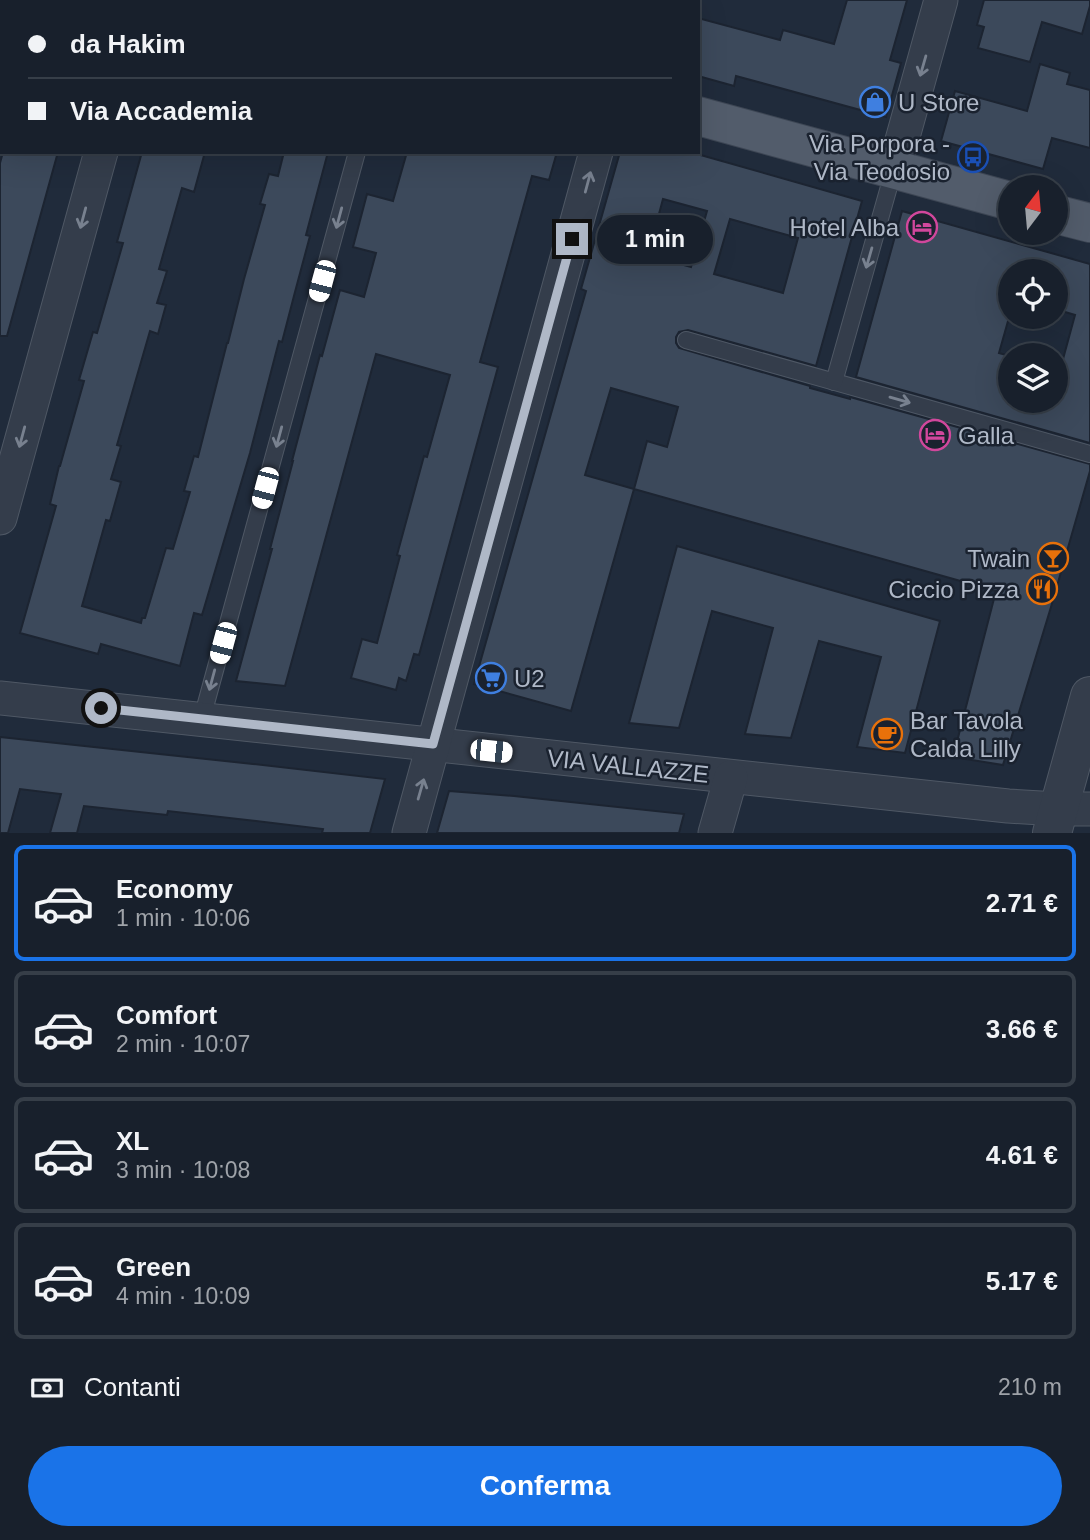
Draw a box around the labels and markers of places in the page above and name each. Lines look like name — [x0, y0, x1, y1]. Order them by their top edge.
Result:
shop icon: U Store — [858, 85, 892, 119]
place label: U Store — [898, 89, 979, 116]
place label: Via Porpora - Via Teodosio — [809, 130, 950, 185]
bus stop icon: Via Porpora - Via Teodosio — [956, 140, 990, 174]
hotel icon: Hotel Alba — [905, 210, 939, 244]
place label: Hotel Alba — [790, 214, 900, 241]
hotel icon: Galla — [918, 418, 952, 452]
place label: Galla — [958, 422, 1015, 449]
bar icon: Twain — [1036, 541, 1070, 575]
place label: Twain — [967, 545, 1030, 572]
restaurant icon: Ciccio Pizza — [1025, 572, 1059, 606]
place label: Ciccio Pizza — [888, 576, 1020, 603]
supermarket icon: U2 — [474, 661, 508, 695]
place label: U2 — [514, 665, 545, 692]
place label: Bar Tavola Calda Lilly — [910, 707, 1024, 762]
cafe icon: Bar Tavola Calda Lilly — [870, 717, 904, 751]

